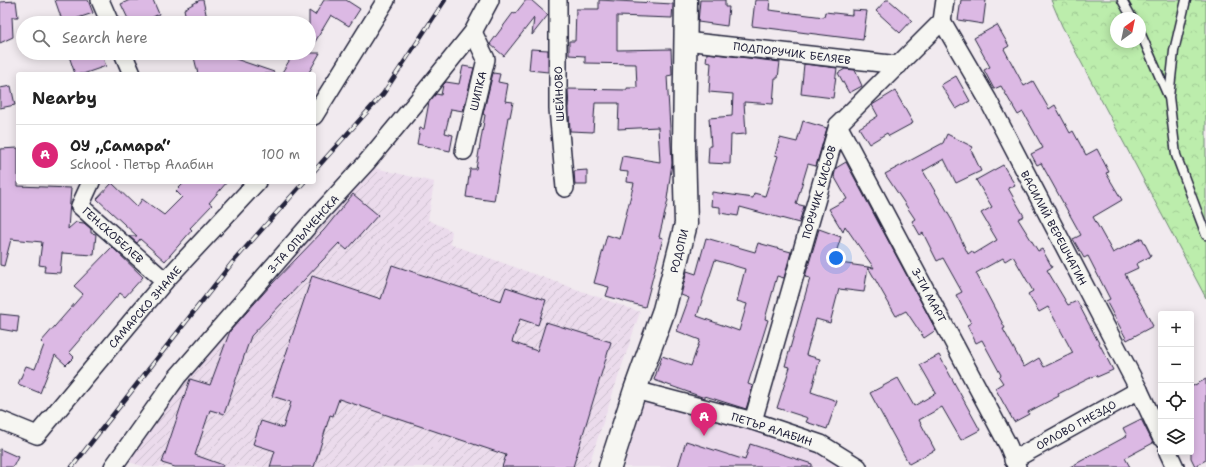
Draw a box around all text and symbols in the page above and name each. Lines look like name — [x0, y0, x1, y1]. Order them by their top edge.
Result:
north arrow — [1110, 12, 1146, 48]
search box — [16, 16, 316, 60]
icon: search — [30, 27, 52, 49]
text: Search here — [62, 28, 148, 48]
street label: ПОДПОРУЧИК БЕЛЯЕВ — [732, 39, 852, 68]
street label: ШЕЙНОВО — [550, 66, 568, 122]
street label: ШИПКА — [467, 70, 490, 112]
text: Nearby — [32, 87, 97, 109]
text: ОУ „Самара“ — [70, 136, 170, 156]
street label: ПОРУЧИК КИСЬОВ — [799, 143, 840, 241]
text: A — [40, 146, 50, 163]
text: 100 m — [261, 146, 300, 163]
text: School · Петър Алабин — [70, 156, 214, 173]
street label: ВАСИЛИЙ ВЕРЕШЧАГИН — [1017, 168, 1091, 288]
street label: 3-ТА ОПЪЛЧЕНСКА — [264, 192, 343, 277]
street label: ГЕН.СКОБЕЛЕВ — [79, 204, 147, 267]
street label: РОДОПИ — [667, 227, 692, 275]
your location — [826, 248, 846, 268]
street label: САМАРСКО ЗНАМЕ — [105, 263, 185, 352]
street label: 3-ТИ МАРТ — [908, 265, 949, 326]
map controls — [1158, 311, 1194, 455]
button: + — [1158, 311, 1194, 347]
button: − — [1158, 347, 1194, 383]
button: locate — [1158, 383, 1194, 419]
street label: ОРЛОВО ГНЕЗДО — [1033, 397, 1119, 454]
pin: A — [691, 403, 717, 436]
street label: ПЕТЪР АЛАБИН — [729, 409, 814, 450]
button: layers — [1158, 419, 1194, 455]

